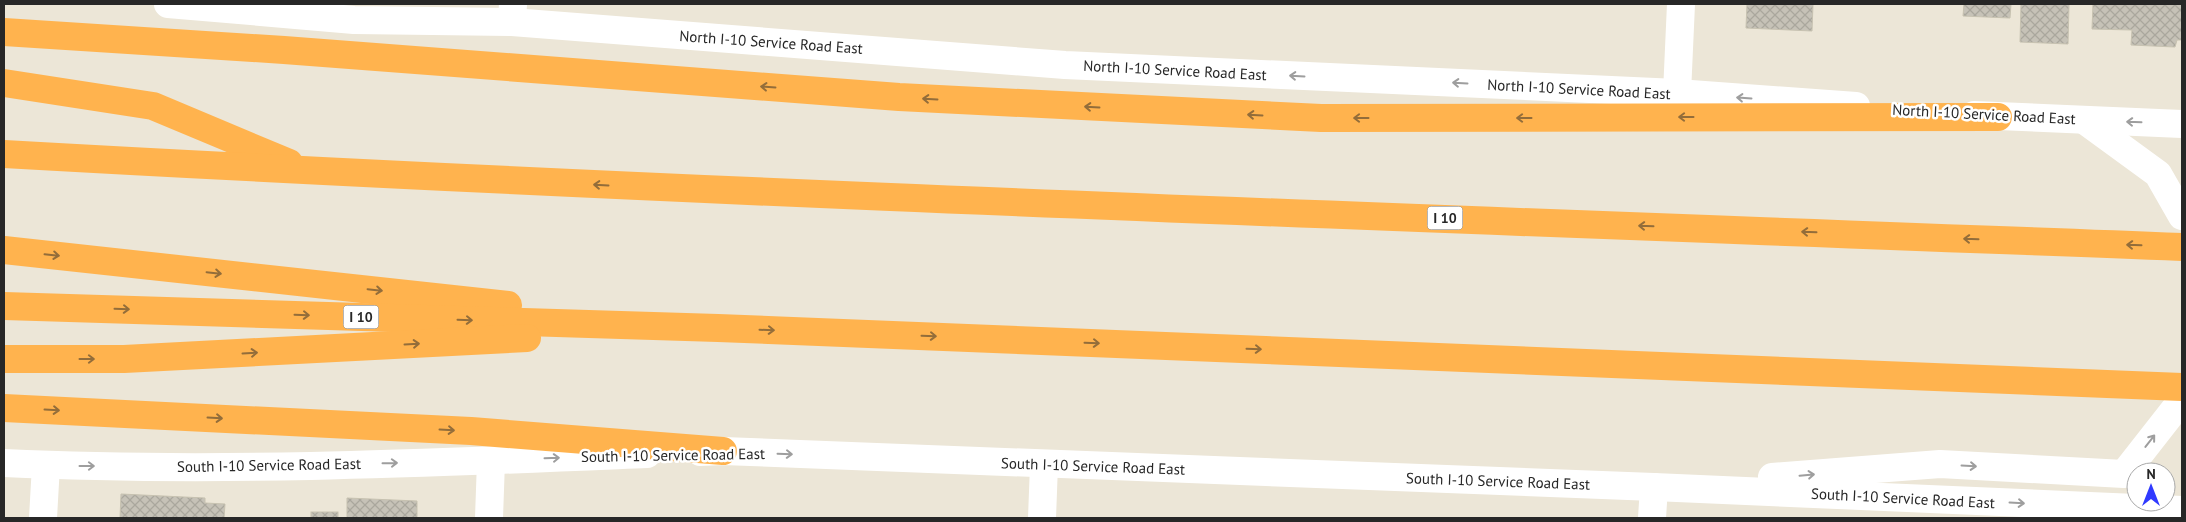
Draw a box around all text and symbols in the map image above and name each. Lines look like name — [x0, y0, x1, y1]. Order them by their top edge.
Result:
street label: North I-10 Service Road East — [679, 26, 863, 58]
street label: North I-10 Service Road East — [1083, 56, 1267, 84]
one-way arrow — [1290, 71, 1306, 80]
street label: North I-10 Service Road East — [1487, 75, 1671, 103]
one-way arrow — [1452, 78, 1468, 88]
one-way arrow — [760, 82, 776, 92]
one-way arrow — [1737, 93, 1753, 103]
one-way arrow — [922, 94, 938, 103]
street label: North I-10 Service Road East — [1892, 100, 2076, 128]
one-way arrow — [1085, 102, 1101, 111]
one-way arrow — [1247, 110, 1263, 119]
one-way arrow — [1679, 112, 1695, 122]
one-way arrow — [1354, 113, 1370, 123]
one-way arrow — [1516, 113, 1532, 123]
one-way arrow — [2126, 117, 2142, 127]
one-way arrow — [593, 180, 609, 189]
road number: I 10 — [1428, 207, 1462, 230]
one-way arrow — [1639, 221, 1655, 231]
one-way arrow — [1801, 228, 1817, 237]
one-way arrow — [1963, 234, 1979, 243]
one-way arrow — [2126, 240, 2142, 250]
one-way arrow — [44, 250, 60, 260]
one-way arrow — [205, 268, 221, 278]
one-way arrow — [367, 286, 383, 295]
one-way arrow — [114, 305, 130, 314]
road number: I 10 — [344, 306, 378, 328]
one-way arrow — [294, 310, 310, 320]
one-way arrow — [456, 315, 473, 325]
one-way arrow — [758, 325, 775, 335]
one-way arrow — [921, 332, 937, 341]
one-way arrow — [1083, 338, 1099, 347]
one-way arrow — [404, 340, 420, 349]
one-way arrow — [1246, 345, 1262, 354]
one-way arrow — [242, 348, 258, 357]
one-way arrow — [79, 354, 95, 364]
one-way arrow — [44, 406, 60, 415]
one-way arrow — [206, 414, 222, 423]
one-way arrow — [439, 425, 455, 434]
one-way arrow — [2145, 435, 2156, 448]
street label: South I-10 Service Road East — [581, 444, 765, 466]
one-way arrow — [776, 449, 792, 458]
one-way arrow — [544, 453, 560, 463]
street label: South I-10 Service Road East — [1001, 453, 1185, 479]
street label: South I-10 Service Road East — [177, 454, 361, 476]
one-way arrow — [382, 458, 398, 468]
one-way arrow — [79, 461, 95, 471]
one-way arrow — [1961, 461, 1977, 470]
north arrow — [2126, 462, 2176, 512]
text: N — [2146, 465, 2156, 483]
street label: South I-10 Service Road East — [1406, 468, 1590, 494]
one-way arrow — [1799, 470, 1815, 479]
street label: South I-10 Service Road East — [1811, 484, 1995, 512]
one-way arrow — [2009, 498, 2025, 507]

